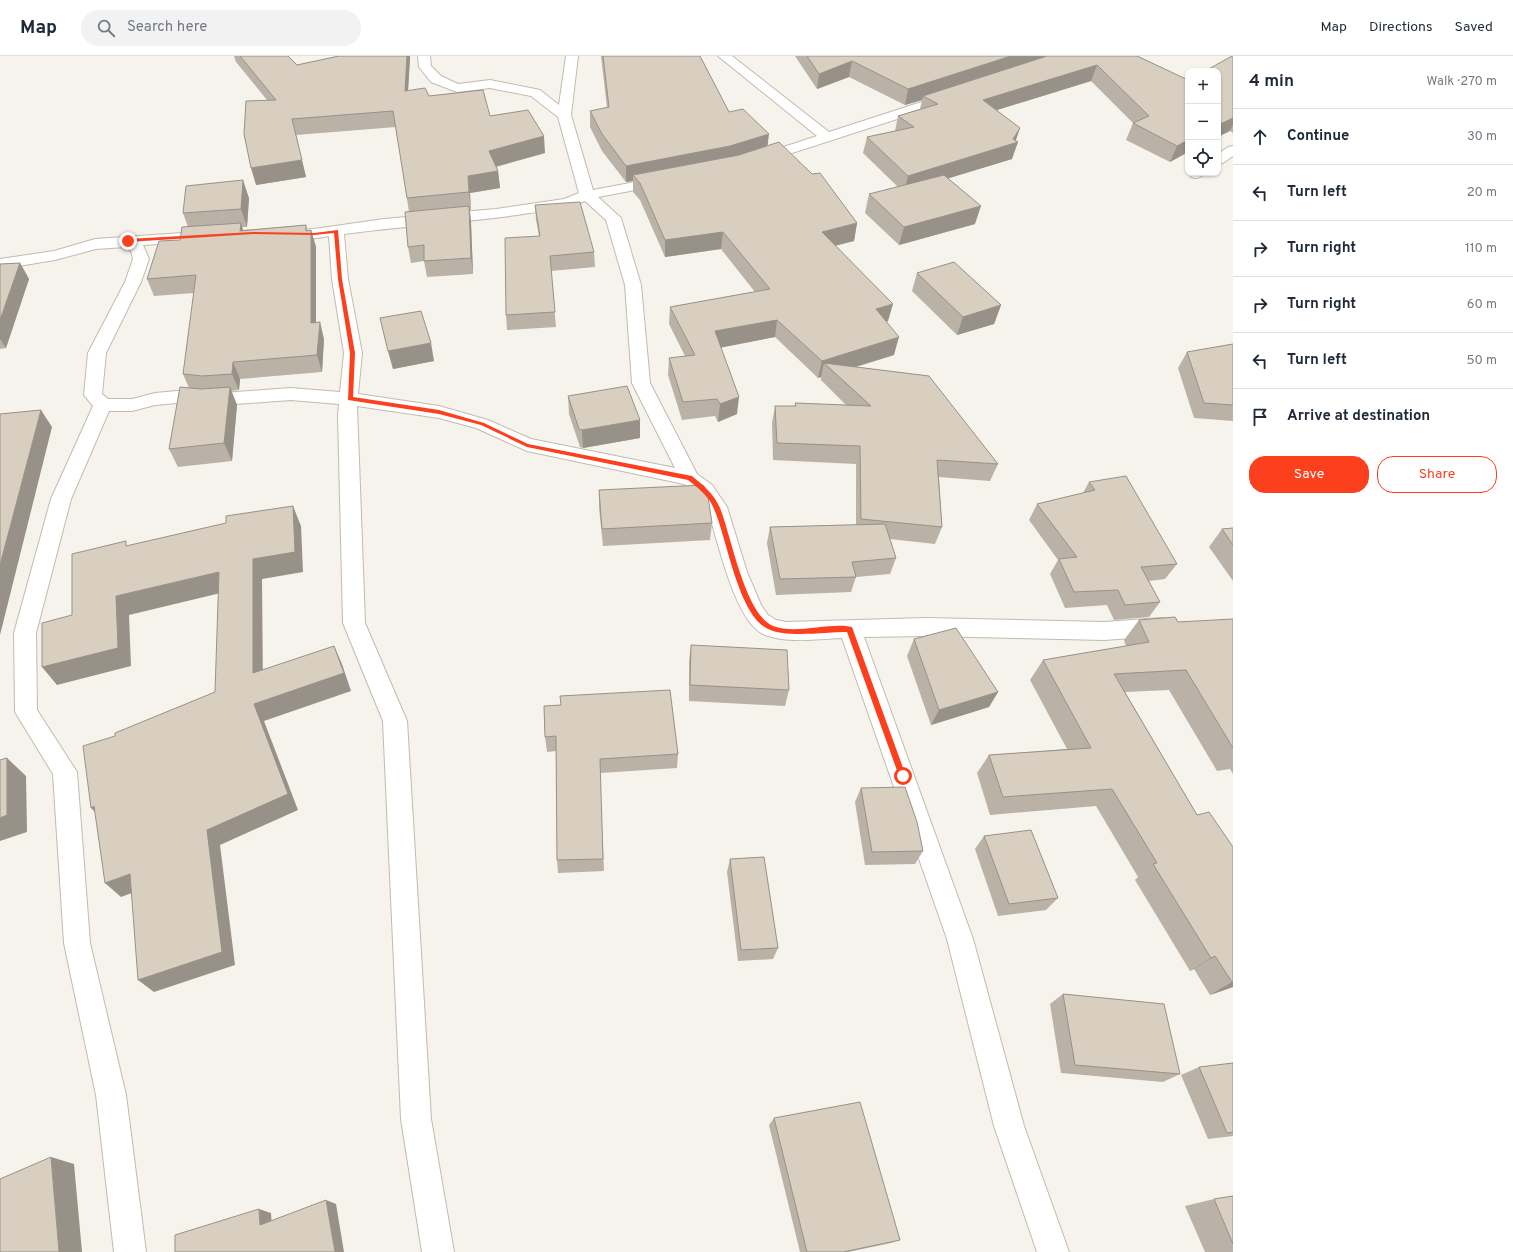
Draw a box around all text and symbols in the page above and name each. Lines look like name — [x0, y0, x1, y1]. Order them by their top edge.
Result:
search box — [81, 10, 361, 46]
text: Map — [20, 16, 57, 40]
icon: search — [95, 17, 117, 39]
text: Search here — [127, 18, 207, 37]
text: Map — [1321, 19, 1347, 36]
text: Directions — [1369, 19, 1433, 36]
text: Saved — [1455, 19, 1493, 36]
map controls — [1185, 68, 1221, 176]
button: + — [1185, 68, 1221, 104]
text: 4 min — [1249, 71, 1294, 93]
text: Walk · 270 m — [1427, 74, 1497, 90]
button: − — [1185, 104, 1221, 140]
icon: ahead — [1249, 126, 1271, 148]
text: Continue — [1287, 127, 1349, 146]
text: 30 m — [1467, 129, 1497, 145]
button: locate — [1185, 140, 1221, 176]
icon: left — [1249, 182, 1271, 204]
text: Turn left — [1287, 183, 1347, 202]
text: 20 m — [1467, 185, 1497, 201]
route end — [119, 232, 137, 250]
icon: right — [1249, 238, 1271, 260]
text: Turn right — [1287, 239, 1356, 258]
text: 110 m — [1465, 241, 1497, 257]
icon: right — [1249, 294, 1271, 316]
text: Turn right — [1287, 295, 1356, 314]
text: 60 m — [1467, 297, 1497, 313]
icon: left — [1249, 350, 1271, 372]
text: Turn left — [1287, 351, 1347, 370]
text: 50 m — [1467, 353, 1497, 369]
icon: arrive — [1249, 406, 1271, 428]
text: Arrive at destination — [1287, 407, 1430, 426]
button: Save — [1249, 456, 1369, 493]
button: Share — [1377, 456, 1497, 493]
route start — [894, 767, 912, 785]

